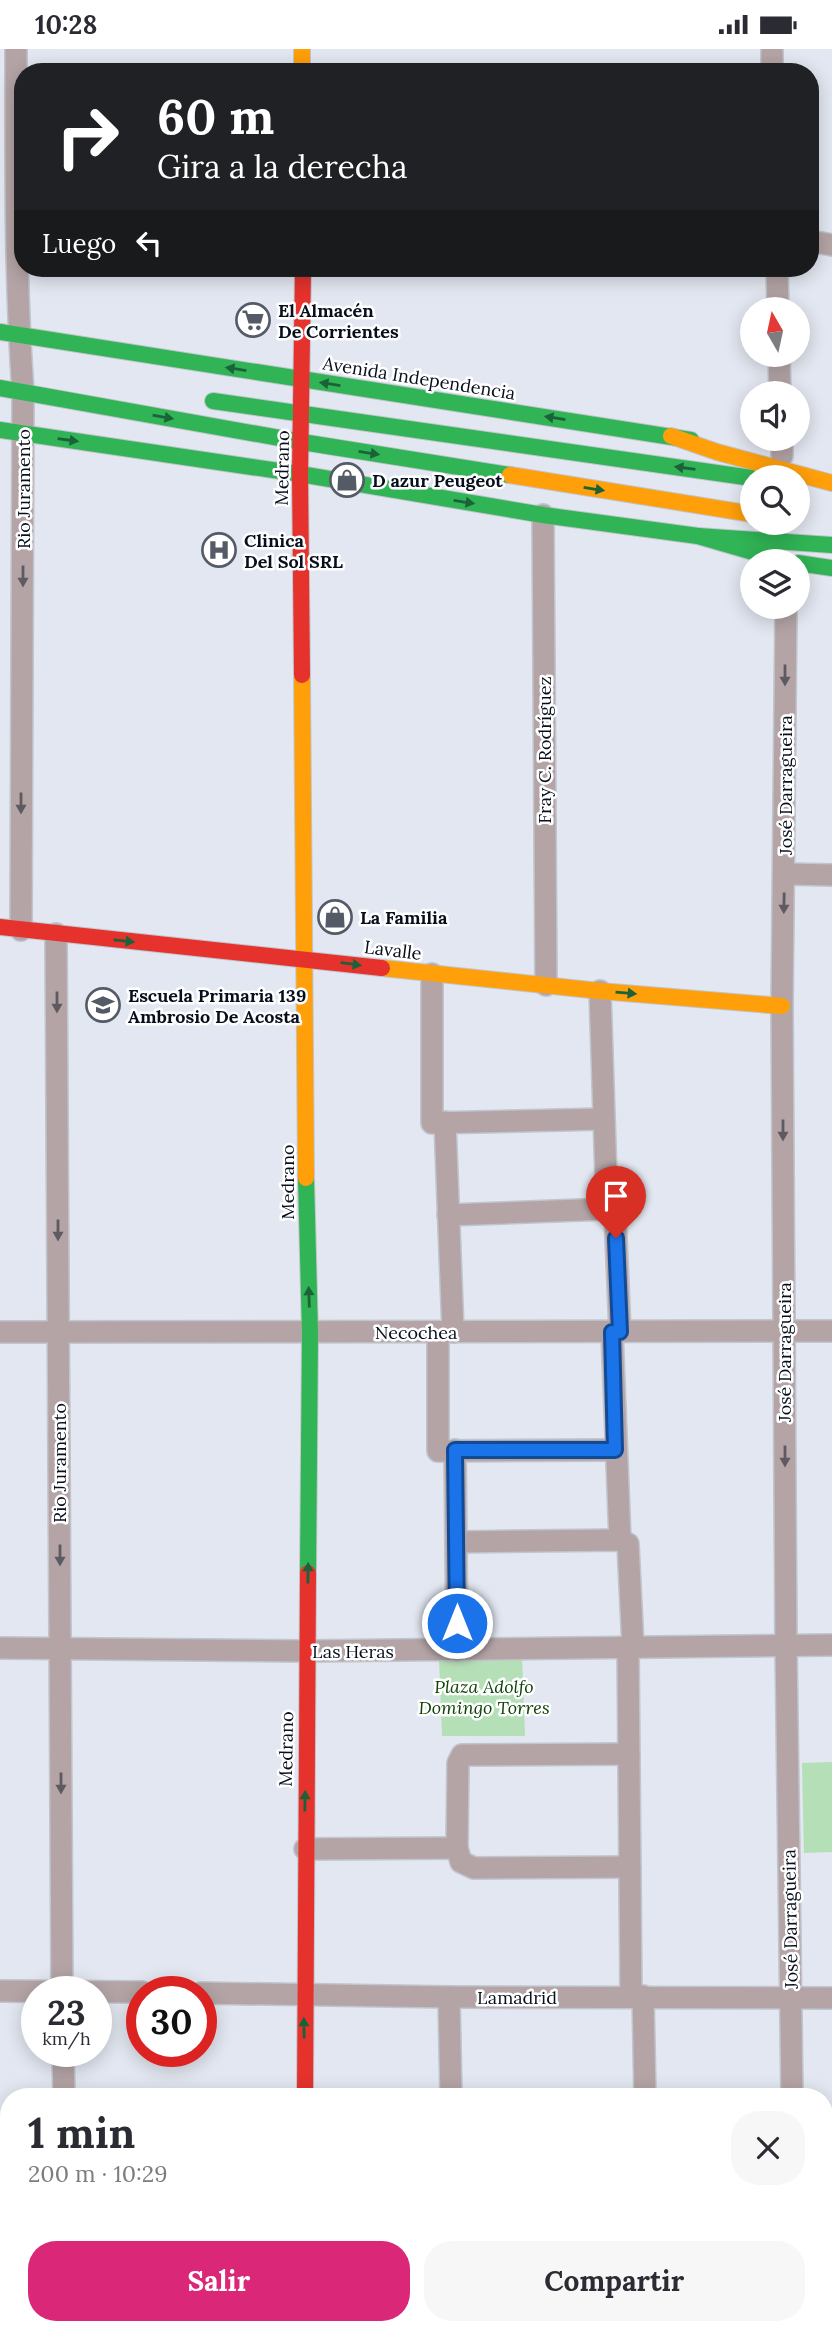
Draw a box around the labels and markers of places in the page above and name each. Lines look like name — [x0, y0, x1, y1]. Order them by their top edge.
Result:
place label: El Almacén De Corrientes — [278, 299, 399, 343]
supermarket icon: El Almacén De Corrientes — [234, 301, 272, 339]
shop icon: D azur Peugeot — [328, 461, 366, 499]
place label: D azur Peugeot — [372, 469, 503, 492]
place label: Clinica Del Sol SRL — [244, 529, 343, 573]
hospital icon: Clinica Del Sol SRL — [200, 531, 238, 569]
shop icon: La Familia — [316, 898, 354, 936]
place label: La Familia — [360, 906, 448, 929]
place label: Escuela Primaria 139 Ambrosio De Acosta — [128, 984, 306, 1028]
school or university icon: Escuela Primaria 139 Ambrosio De Acosta — [84, 986, 122, 1024]
pin — [586, 1166, 646, 1238]

